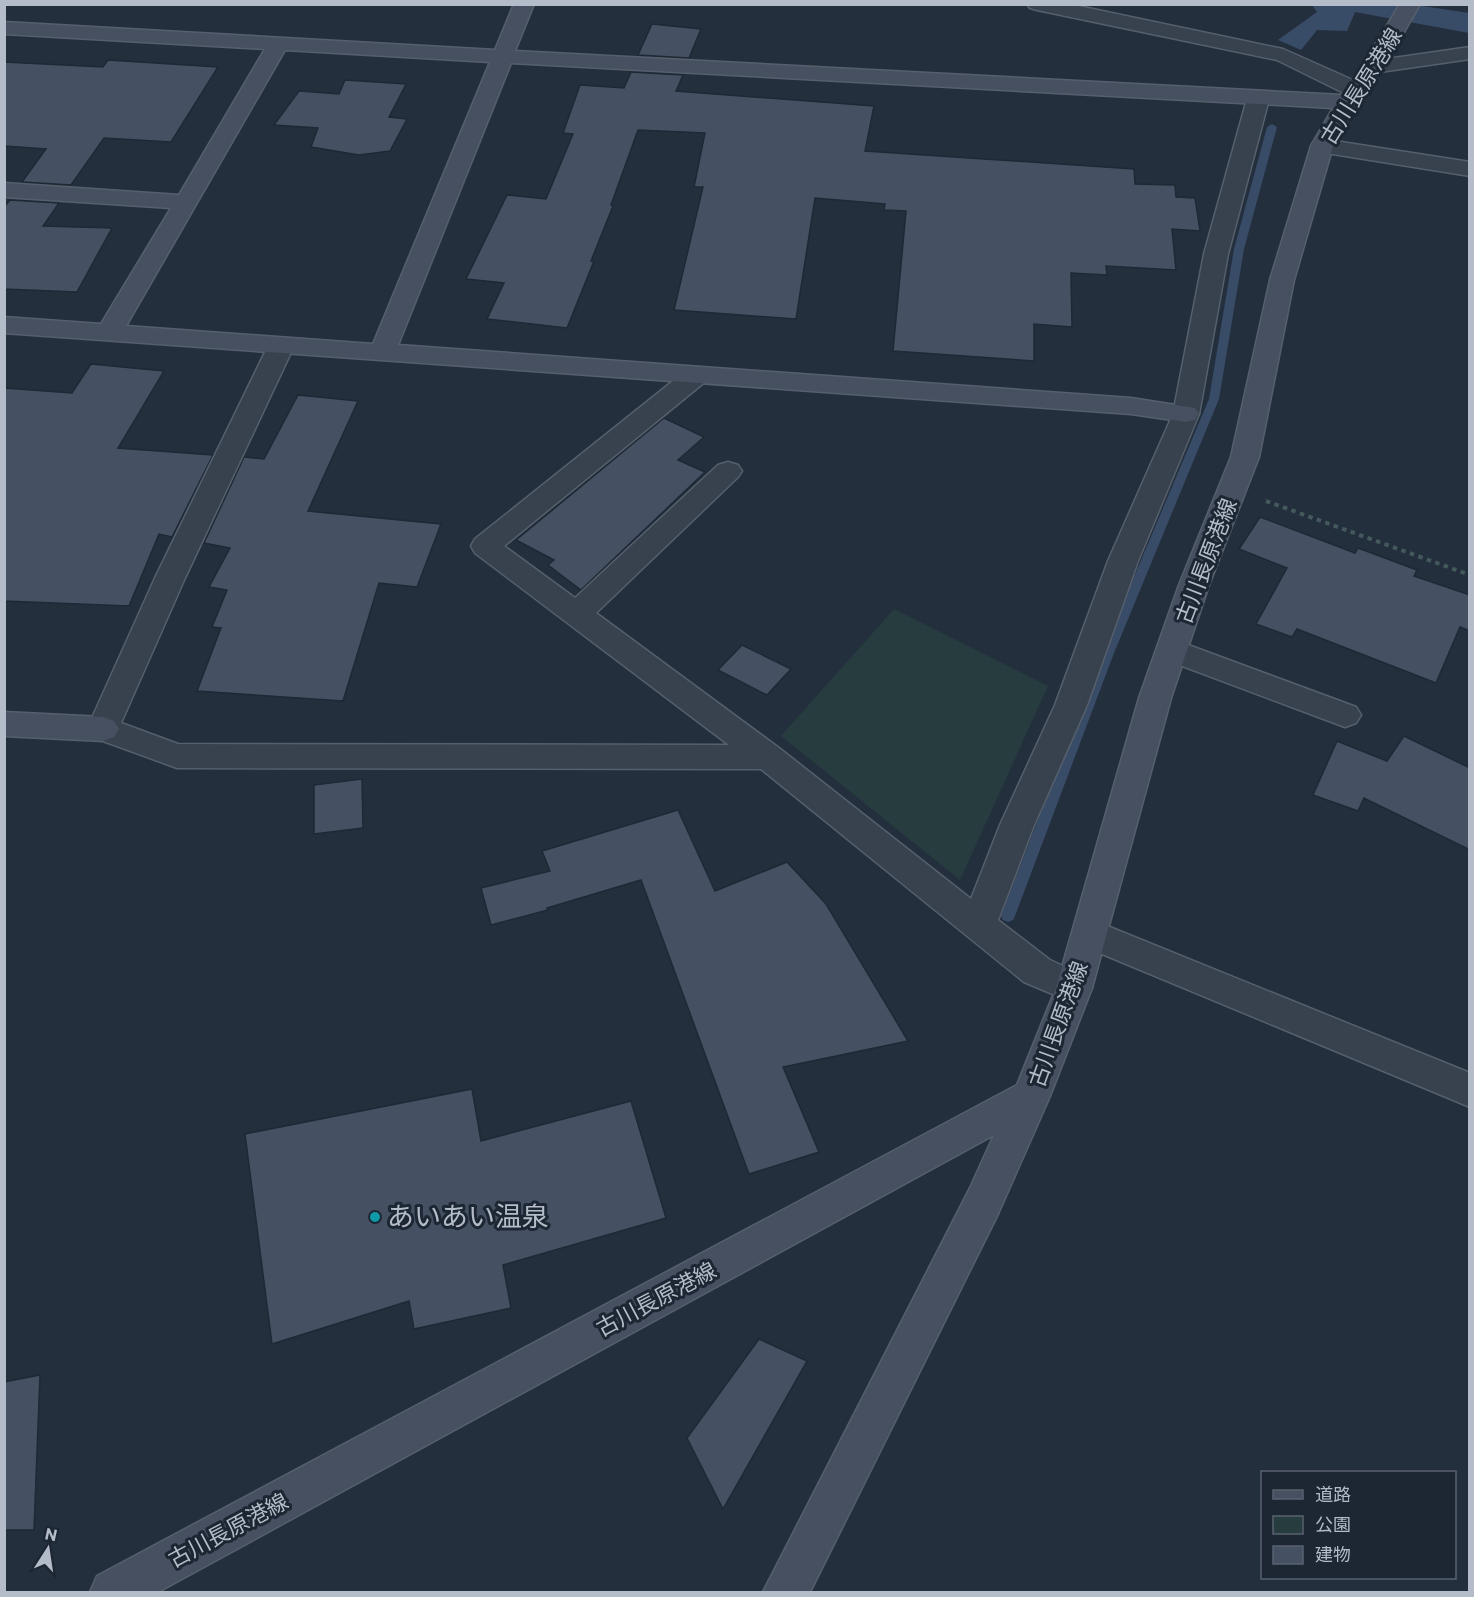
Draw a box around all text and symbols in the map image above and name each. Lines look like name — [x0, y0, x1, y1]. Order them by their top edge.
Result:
street label: 古川長原港線 — [1314, 23, 1407, 149]
street label: 古川長原港線 — [1169, 494, 1242, 627]
street label: 古川長原港線 — [1022, 957, 1093, 1090]
place label: あいあい温泉 — [387, 1199, 549, 1232]
marker: あいあい温泉 — [368, 1210, 382, 1224]
street label: 古川長原港線 — [591, 1256, 720, 1341]
legend — [1261, 1471, 1456, 1579]
text: 道路 — [1315, 1483, 1351, 1505]
street label: 古川長原港線 — [163, 1487, 292, 1572]
text: 公園 — [1315, 1513, 1351, 1535]
north arrow — [18, 1519, 78, 1579]
text: N — [43, 1523, 59, 1544]
text: 建物 — [1315, 1543, 1351, 1565]

